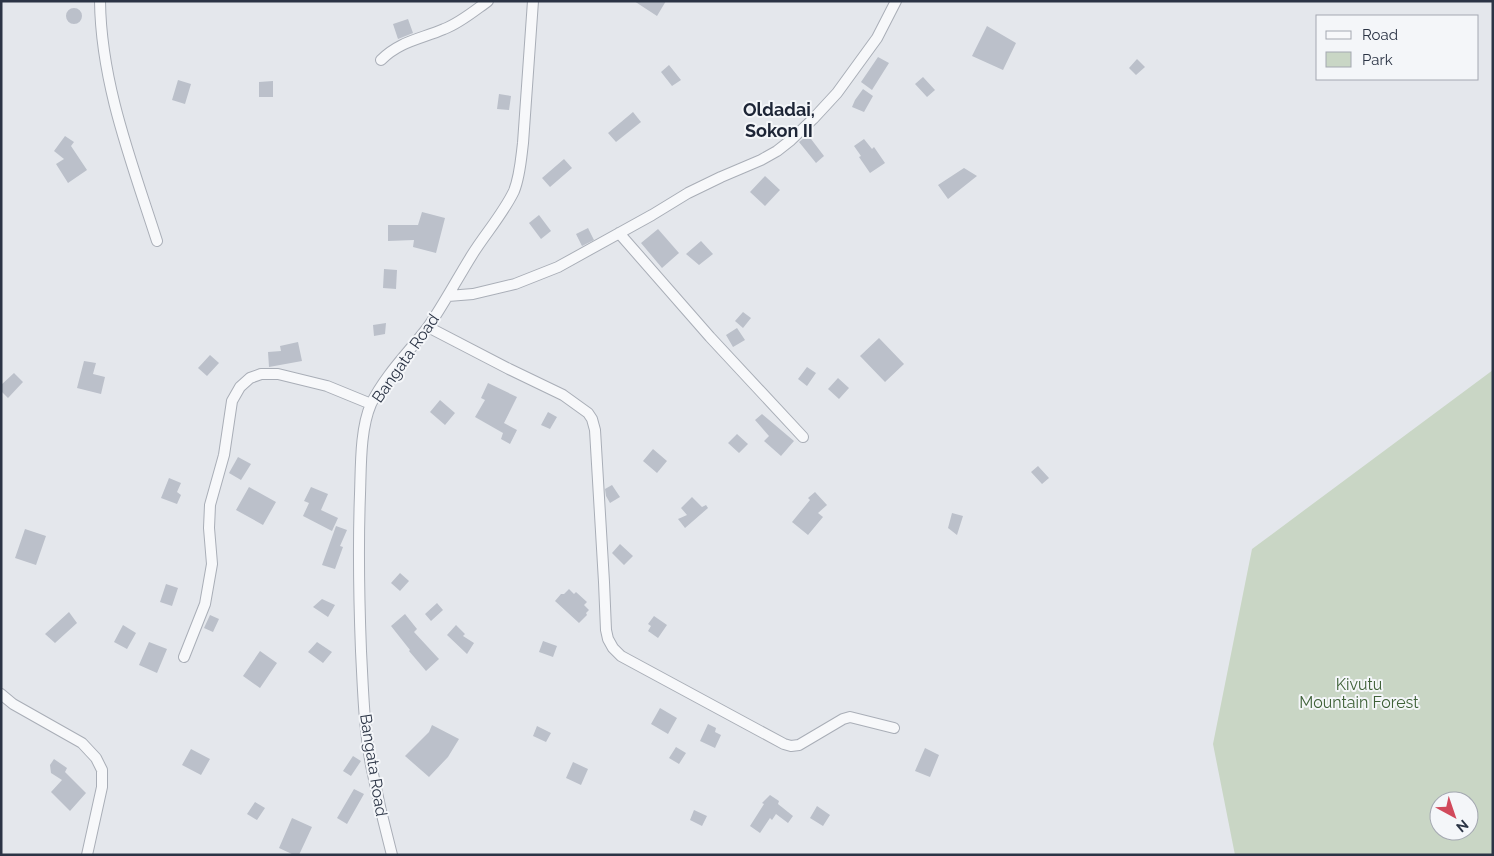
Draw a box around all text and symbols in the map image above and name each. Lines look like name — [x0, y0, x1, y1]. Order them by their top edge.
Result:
legend — [1316, 15, 1479, 80]
text: Road — [1362, 26, 1398, 44]
text: Park — [1362, 51, 1393, 69]
district label: Oldadai, Sokon II — [743, 99, 815, 141]
street label: Bangata Road — [368, 310, 443, 406]
park label: Kivutu Mountain Forest — [1299, 675, 1419, 712]
street label: Bangata Road — [356, 712, 391, 818]
north arrow — [1429, 791, 1479, 841]
text: N — [1453, 816, 1472, 836]

